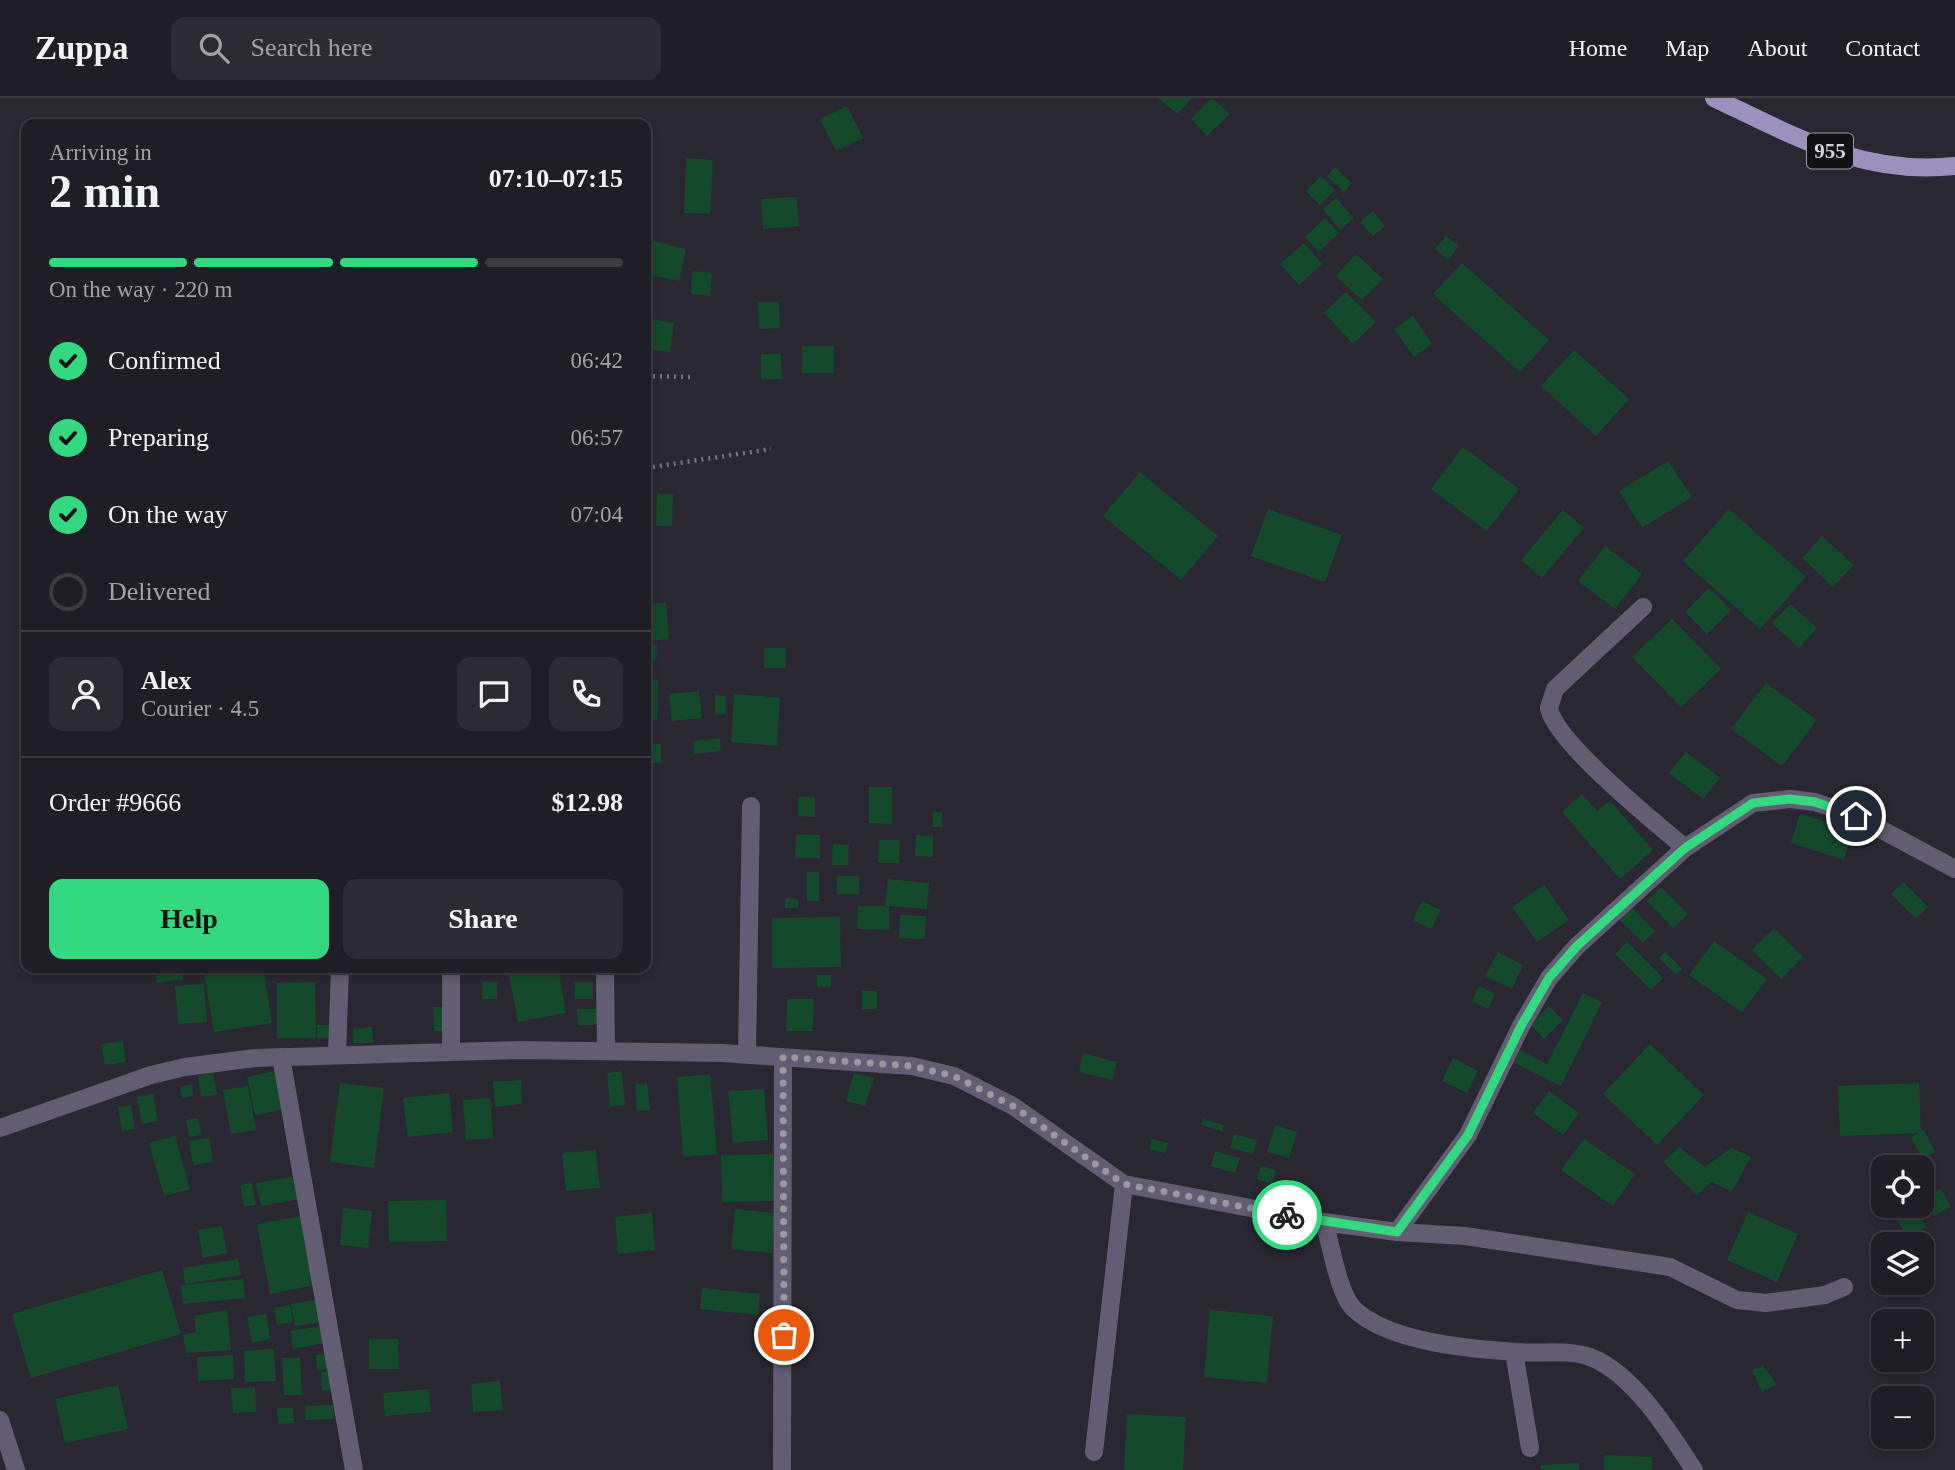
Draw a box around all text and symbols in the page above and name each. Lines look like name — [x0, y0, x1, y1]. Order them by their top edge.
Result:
search box — [171, 17, 661, 80]
icon: search — [195, 29, 233, 67]
text: Zuppa — [35, 30, 129, 66]
text: Search here — [251, 33, 373, 62]
text: Home — [1569, 35, 1627, 61]
text: Map — [1665, 35, 1709, 61]
text: About — [1747, 35, 1807, 61]
text: Contact — [1845, 35, 1920, 61]
road number: 955 — [1807, 134, 1853, 168]
text: Arriving in — [49, 140, 152, 165]
text: 07:10–07:15 — [489, 164, 623, 193]
text: 2 min — [49, 166, 160, 217]
text: On the way · 220 m — [49, 277, 232, 302]
icon: check — [49, 342, 87, 380]
text: Confirmed — [108, 346, 221, 375]
text: 06:42 — [571, 348, 623, 373]
icon: check — [49, 419, 87, 457]
text: Preparing — [108, 423, 209, 452]
text: 06:57 — [571, 425, 623, 450]
icon: check — [49, 496, 87, 534]
text: On the way — [108, 500, 228, 529]
text: 07:04 — [571, 502, 623, 527]
text: Delivered — [108, 577, 211, 606]
button: person — [49, 657, 123, 731]
button: chat — [457, 657, 531, 731]
button: phone — [549, 657, 623, 731]
text: Alex — [141, 666, 192, 695]
text: Courier · 4.5 — [141, 696, 259, 721]
pin — [1826, 786, 1886, 846]
text: Order #9666 — [49, 788, 181, 817]
text: $12.98 — [552, 788, 623, 817]
icon: home — [1837, 797, 1875, 835]
button: Help — [49, 879, 329, 959]
button: Share — [343, 879, 623, 959]
map controls — [1871, 1155, 1934, 1449]
button: locate — [1871, 1155, 1934, 1218]
courier — [1252, 1180, 1322, 1250]
icon: bike — [1268, 1196, 1306, 1234]
button: layers — [1871, 1232, 1934, 1295]
pin — [754, 1305, 814, 1365]
button: + — [1871, 1309, 1934, 1372]
icon: bag — [765, 1316, 803, 1354]
button: − — [1871, 1386, 1934, 1449]

